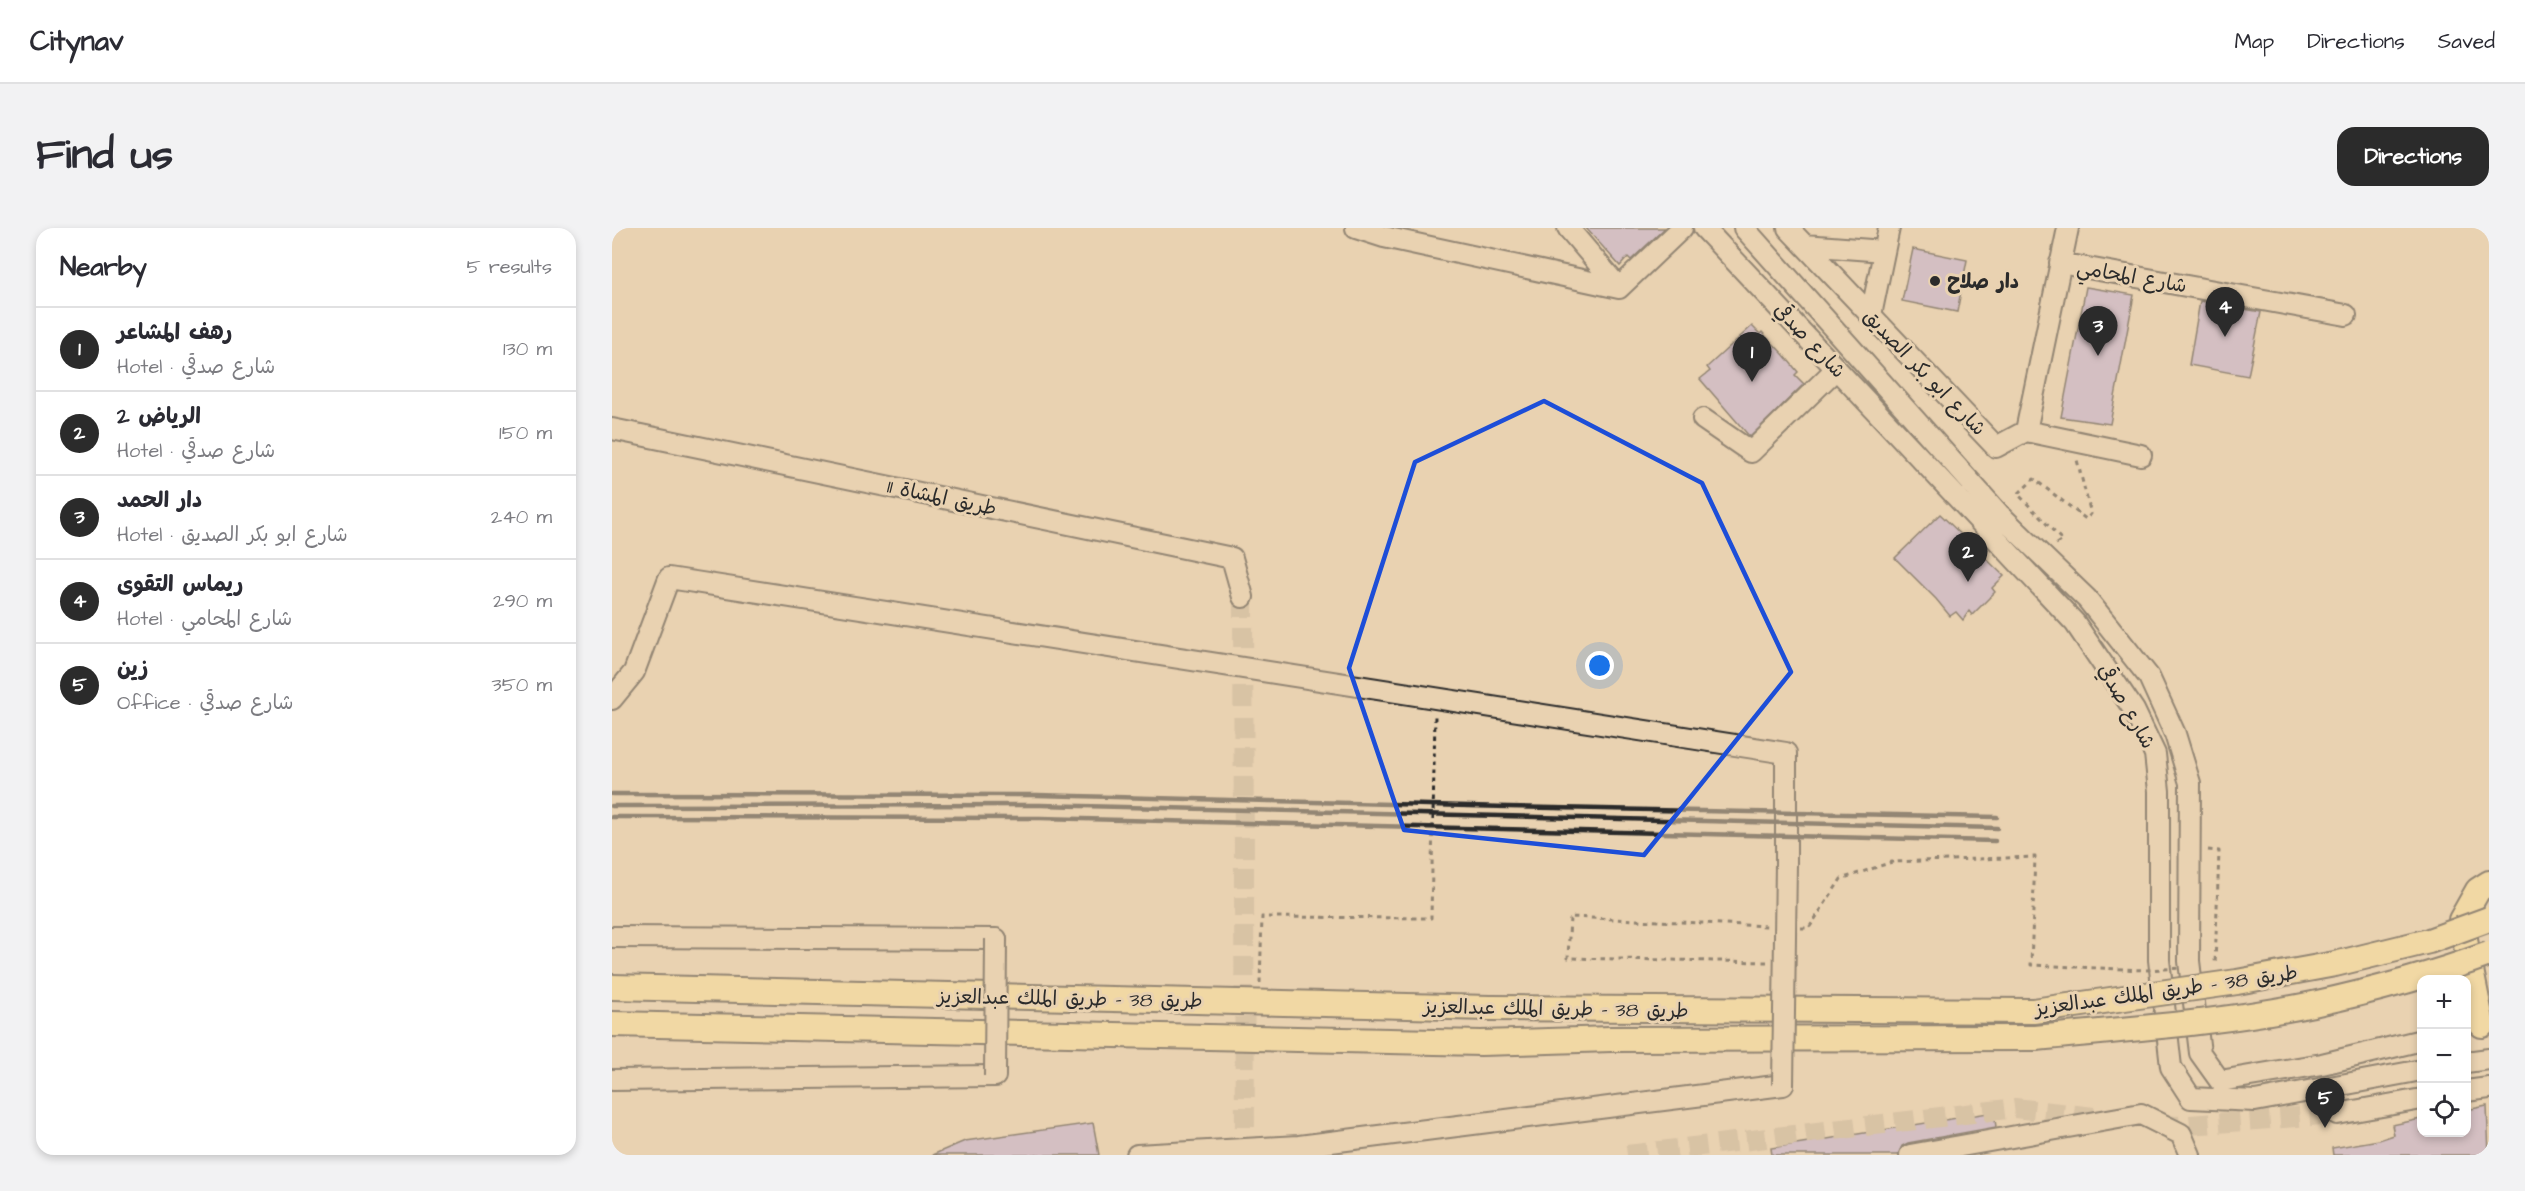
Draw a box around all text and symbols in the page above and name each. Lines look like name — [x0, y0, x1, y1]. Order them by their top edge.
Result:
text: Citynav — [30, 22, 124, 61]
text: Map — [2234, 27, 2274, 56]
text: Directions — [2307, 27, 2405, 56]
text: Saved — [2438, 27, 2495, 56]
text: Find us — [36, 127, 173, 185]
button: Directions — [2337, 127, 2489, 186]
text: Nearby — [60, 249, 147, 285]
text: 5 results — [467, 253, 552, 281]
street label: شارع المحامي — [2074, 254, 2189, 303]
place label: دار صلاح — [1947, 268, 2019, 296]
marker: دار صلاح — [1928, 274, 1942, 288]
pin: 4 — [2206, 288, 2244, 337]
street label: شارع صدقي — [1767, 297, 1852, 385]
street label: شارع ابو بكر الصديق — [1856, 303, 1992, 442]
pin: 3 — [2078, 306, 2118, 356]
text: رهف المشاعر — [117, 317, 232, 348]
pin: 1 — [1732, 332, 1772, 382]
text: 1 — [78, 335, 81, 363]
text: 130 m — [503, 335, 552, 363]
text: Hotel · شارع صدقي — [117, 353, 275, 381]
text: الرياض 2 — [117, 401, 201, 432]
text: 2 — [74, 419, 85, 447]
text: 150 m — [499, 419, 552, 447]
text: Hotel · شارع صدقي — [117, 437, 275, 465]
street label: طريق المشاة 11 — [885, 473, 999, 523]
text: دار الحمد — [117, 485, 202, 516]
text: 3 — [74, 503, 85, 531]
text: 240 m — [491, 503, 552, 531]
text: Hotel · شارع ابو بكر الصديق — [117, 521, 348, 549]
pin: 2 — [1948, 532, 1988, 582]
text: ريماس التقوى — [117, 569, 243, 600]
text: 4 — [73, 587, 86, 615]
text: 290 m — [493, 587, 552, 615]
text: Hotel · شارع المحامي — [117, 605, 292, 633]
your location — [1585, 651, 1614, 680]
text: زين — [117, 653, 148, 684]
street label: شارع صدقي — [2091, 659, 2162, 754]
text: 5 — [72, 671, 87, 699]
text: 350 m — [491, 671, 552, 699]
text: Office · شارع صدقي — [117, 689, 294, 717]
street label: طريق 38 - طريق الملك عبدالعزيز — [2031, 959, 2299, 1024]
map controls — [2417, 975, 2471, 1137]
button: + — [2417, 975, 2471, 1029]
street label: طريق 38 - طريق الملك عبدالعزيز — [935, 983, 1203, 1015]
street label: طريق 38 - طريق الملك عبدالعزيز — [1421, 993, 1689, 1025]
button: − — [2417, 1029, 2471, 1083]
pin: 5 — [2306, 1078, 2344, 1128]
button: locate — [2417, 1083, 2471, 1137]

